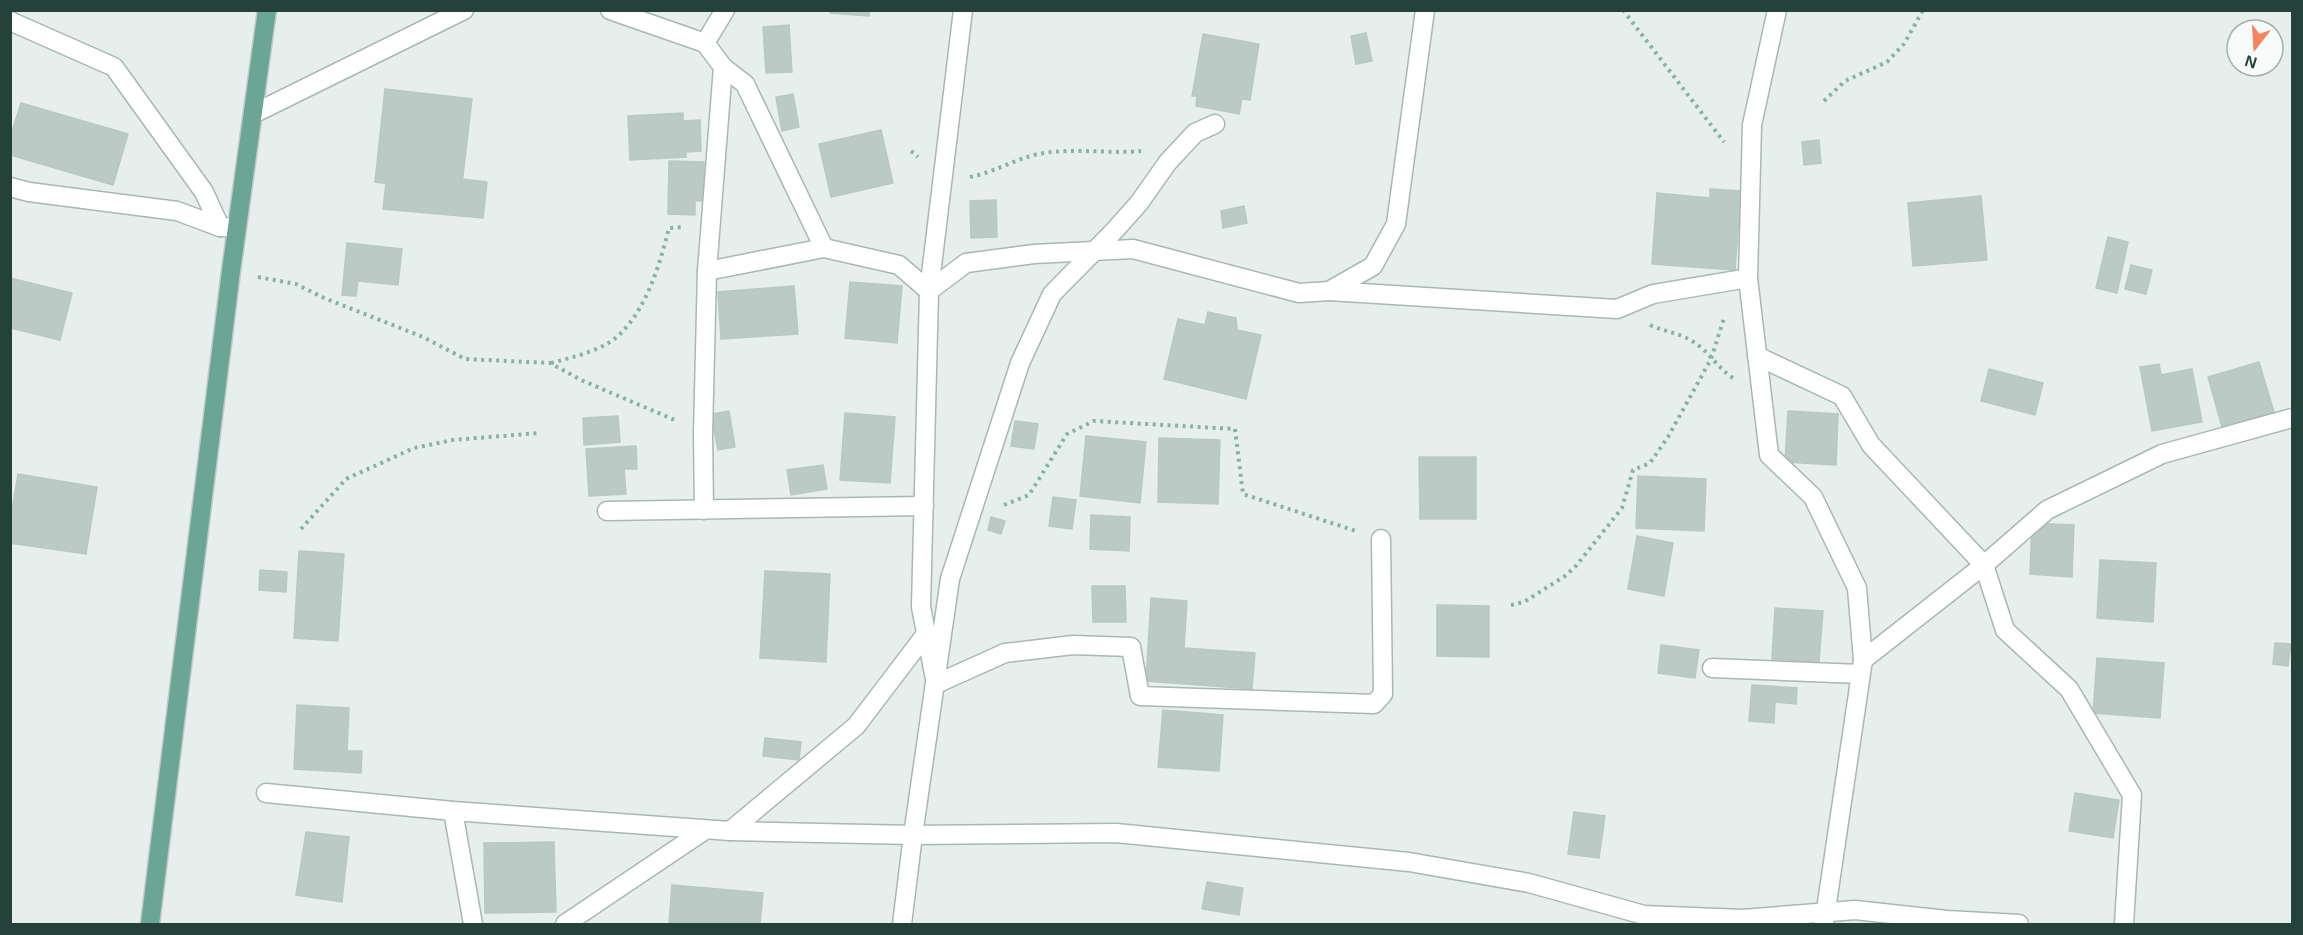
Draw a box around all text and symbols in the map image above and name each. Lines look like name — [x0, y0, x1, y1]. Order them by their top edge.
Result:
north arrow — [2225, 18, 2285, 78]
text: N — [2243, 52, 2259, 72]

